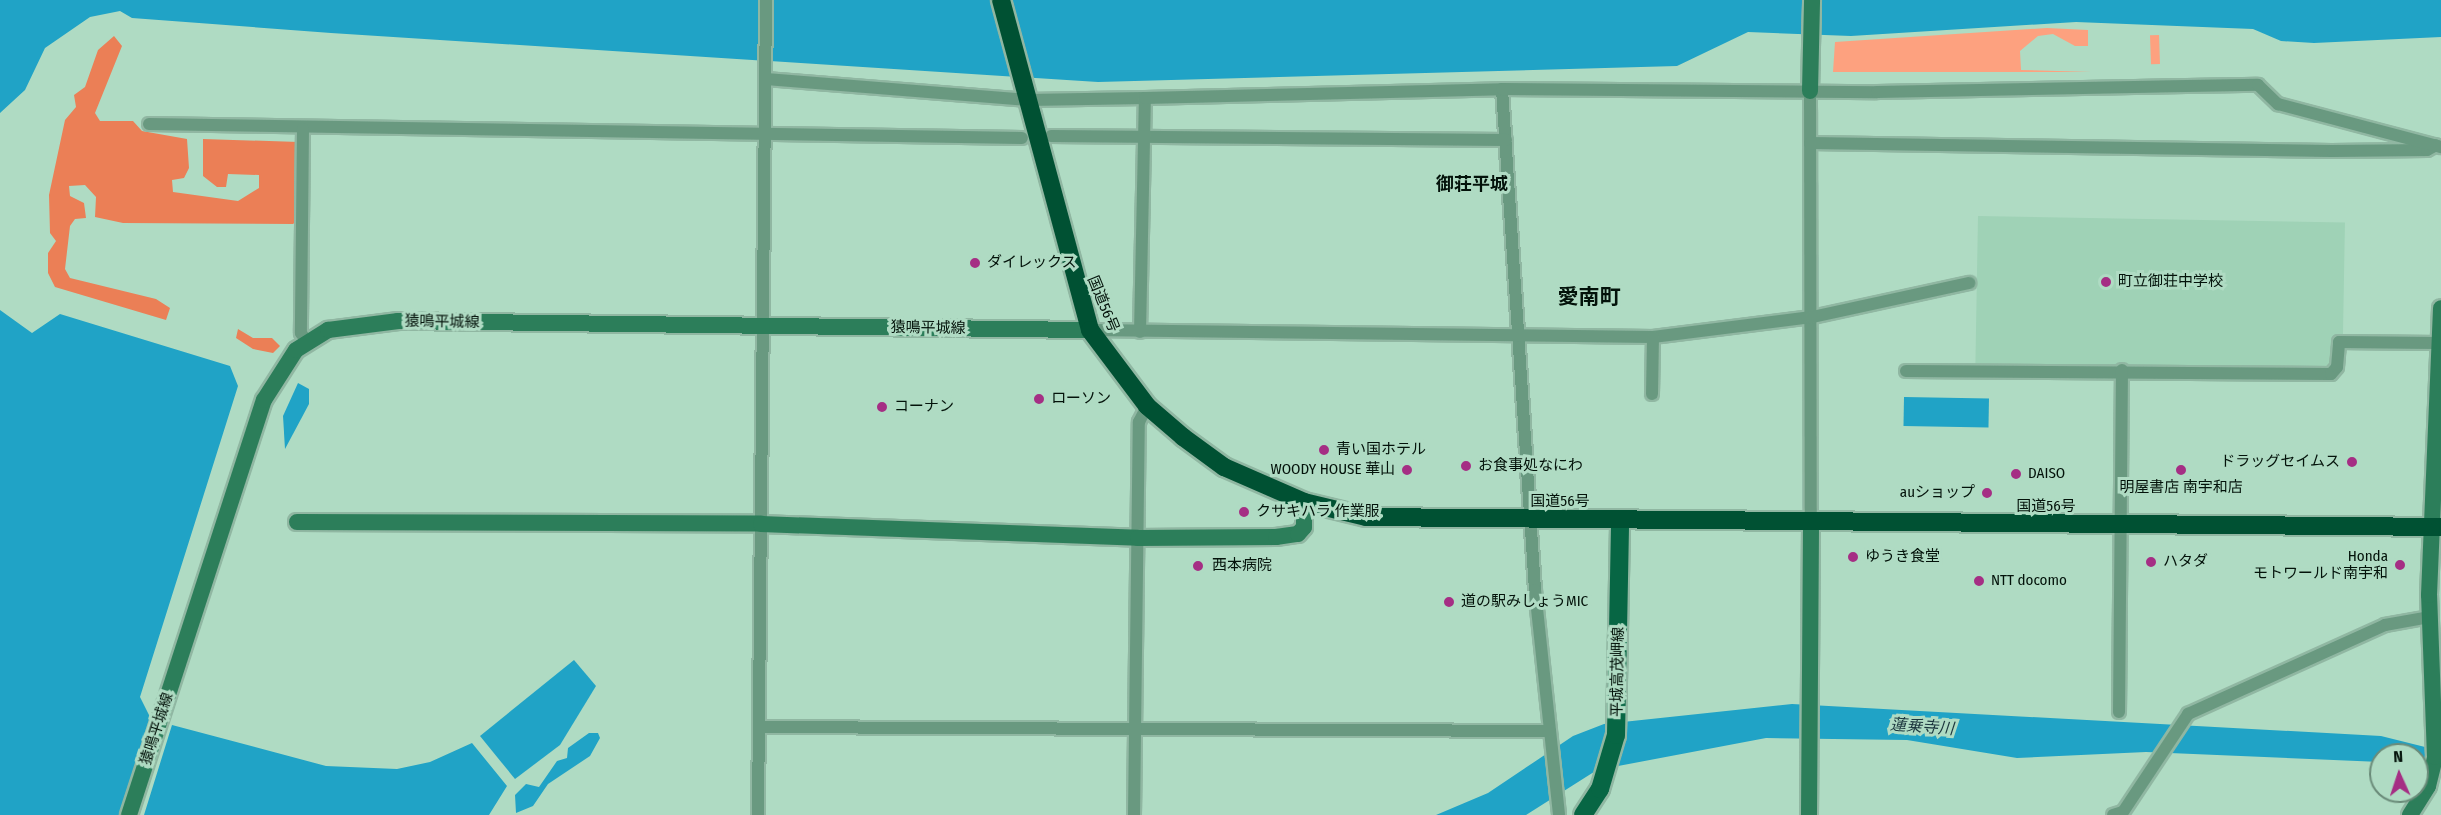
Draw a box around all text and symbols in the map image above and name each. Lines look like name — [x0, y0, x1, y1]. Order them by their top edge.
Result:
district label: 御荘平城 — [1436, 173, 1508, 195]
place label: ダイレックス — [987, 254, 1077, 272]
marker: ダイレックス — [968, 256, 982, 270]
street label: 国道56号 — [1084, 273, 1122, 335]
place label: 町立御荘中学校 — [2118, 273, 2223, 291]
marker: 町立御荘中学校 — [2099, 275, 2113, 289]
district label: 愛南町 — [1558, 284, 1620, 310]
street label: 猿鳴平城線 — [404, 312, 480, 332]
street label: 猿鳴平城線 — [890, 318, 966, 338]
place label: ローソン — [1051, 390, 1111, 408]
marker: ローソン — [1032, 392, 1046, 406]
place label: コーナン — [894, 398, 954, 416]
marker: コーナン — [875, 400, 889, 414]
place label: 青い国ホテル — [1336, 441, 1426, 459]
marker: 青い国ホテル — [1317, 443, 1331, 457]
place label: ドラッグセイムス — [2220, 453, 2340, 471]
marker: ドラッグセイムス — [2345, 455, 2359, 469]
place label: お食事処なにわ — [1478, 457, 1583, 475]
marker: お食事処なにわ — [1459, 459, 1473, 473]
place label: WOODY HOUSE 華山 — [1270, 461, 1395, 479]
marker: WOODY HOUSE 華山 — [1400, 463, 1414, 477]
marker: 明屋書店 南宇和店 — [2174, 463, 2188, 477]
place label: DAISO — [2028, 465, 2065, 483]
marker: DAISO — [2009, 467, 2023, 481]
place label: 明屋書店 南宇和店 — [2119, 479, 2243, 497]
place label: auショップ — [1900, 484, 1975, 502]
marker: auショップ — [1980, 486, 1994, 500]
street label: 国道56号 — [1530, 493, 1590, 511]
street label: 国道56号 — [2016, 498, 2076, 516]
place label: クサキハラ 作業服 — [1256, 503, 1380, 521]
marker: クサキハラ 作業服 — [1237, 505, 1251, 519]
place label: Honda モトワールド南宇和 — [2253, 547, 2388, 582]
place label: ゆうき食堂 — [1865, 548, 1940, 566]
marker: ゆうき食堂 — [1846, 550, 1860, 564]
place label: ハタダ — [2163, 553, 2208, 571]
marker: ハタダ — [2144, 555, 2158, 569]
marker: 西本病院 — [1189, 557, 1207, 575]
place label: 西本病院 — [1212, 557, 1272, 575]
marker: Honda モトワールド南宇和 — [2393, 558, 2407, 572]
place label: NTT docomo — [1991, 572, 2067, 590]
marker: NTT docomo — [1972, 574, 1986, 588]
place label: 道の駅みしょうMIC — [1461, 593, 1588, 611]
marker: 道の駅みしょうMIC — [1442, 595, 1456, 609]
street label: 平城高茂岬線 — [1608, 627, 1628, 717]
street label: 猿鳴平城線 — [137, 691, 177, 767]
water label: 蓮乗寺川 — [1889, 715, 1955, 739]
north arrow — [2369, 743, 2429, 803]
text: N — [2393, 747, 2403, 766]

